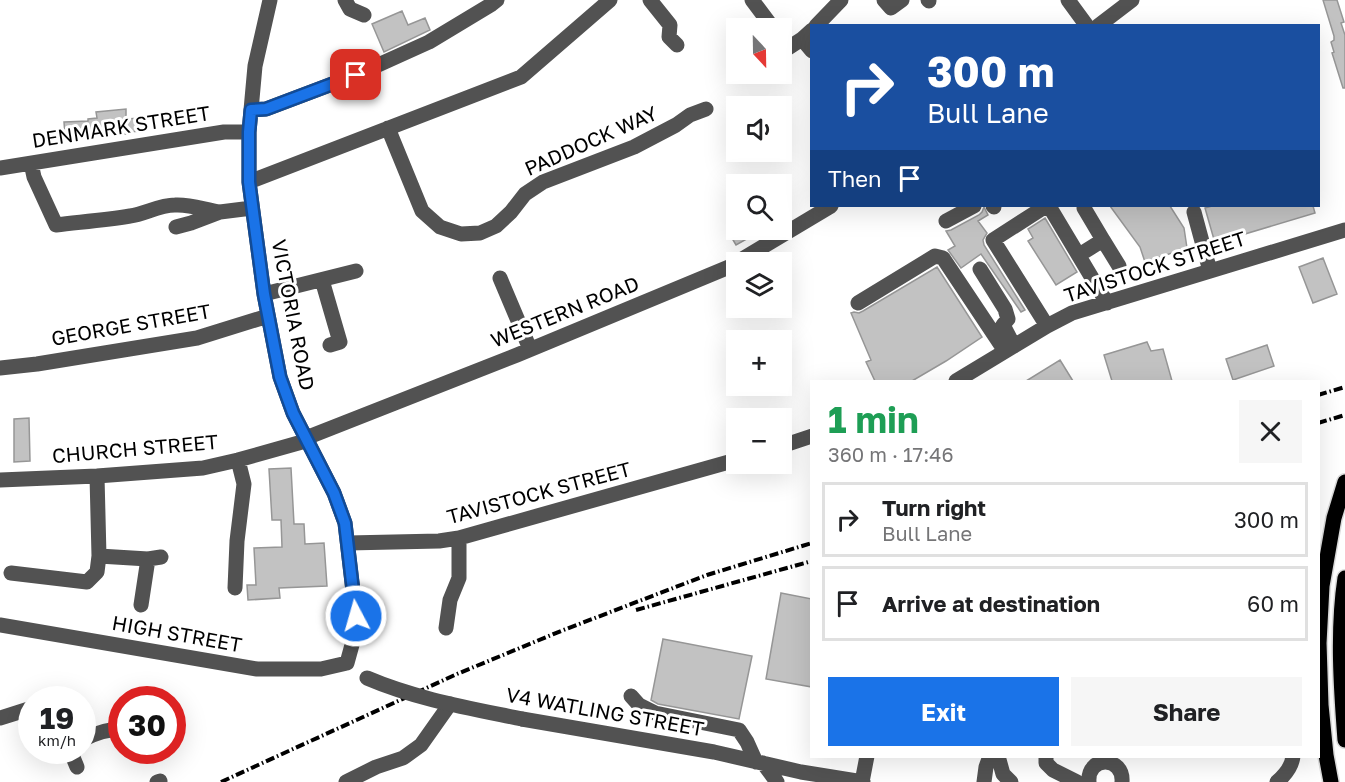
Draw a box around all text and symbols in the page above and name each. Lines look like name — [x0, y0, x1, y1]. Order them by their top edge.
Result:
north arrow — [726, 18, 792, 84]
map controls — [726, 18, 792, 474]
text: 300 m — [927, 46, 1054, 96]
icon: right — [828, 48, 906, 126]
pin — [330, 49, 381, 100]
icon: arrive — [339, 58, 372, 91]
button: sound — [726, 96, 792, 162]
text: Bull Lane — [927, 97, 1049, 129]
street label: DENMARK STREET — [30, 100, 212, 152]
street label: PADDOCK WAY — [521, 100, 661, 180]
icon: arrive — [893, 162, 926, 195]
text: Then — [828, 165, 881, 192]
button: search — [726, 174, 792, 240]
street label: TAVISTOCK STREET — [1061, 225, 1249, 307]
street label: VICTORIA ROAD — [268, 237, 320, 392]
button: layers — [726, 252, 792, 318]
street label: WESTERN ROAD — [487, 270, 642, 352]
street label: GEORGE STREET — [49, 298, 212, 350]
button: + — [726, 330, 792, 396]
text: 1 min — [828, 398, 919, 441]
button: close — [1239, 400, 1302, 463]
button: − — [726, 408, 792, 474]
street label: CHURCH STREET — [51, 429, 219, 467]
text: 360 m · 17:46 — [828, 442, 954, 466]
street label: TAVISTOCK STREET — [444, 456, 633, 528]
text: Turn right — [882, 494, 986, 521]
icon: right — [831, 503, 864, 536]
text: 300 m — [1234, 506, 1299, 533]
text: Bull Lane — [882, 521, 972, 545]
position arrow — [324, 584, 388, 648]
icon: arrive — [831, 587, 864, 620]
text: Arrive at destination — [882, 590, 1100, 617]
text: 60 m — [1247, 590, 1299, 617]
street label: HIGH STREET — [110, 610, 244, 656]
button: Exit — [828, 677, 1059, 746]
button: Share — [1071, 677, 1302, 746]
street label: V4 WATLING STREET — [504, 682, 706, 740]
speed limit sign: 30 — [108, 686, 186, 764]
text: 19 — [40, 700, 74, 736]
text: km/h — [38, 731, 76, 749]

